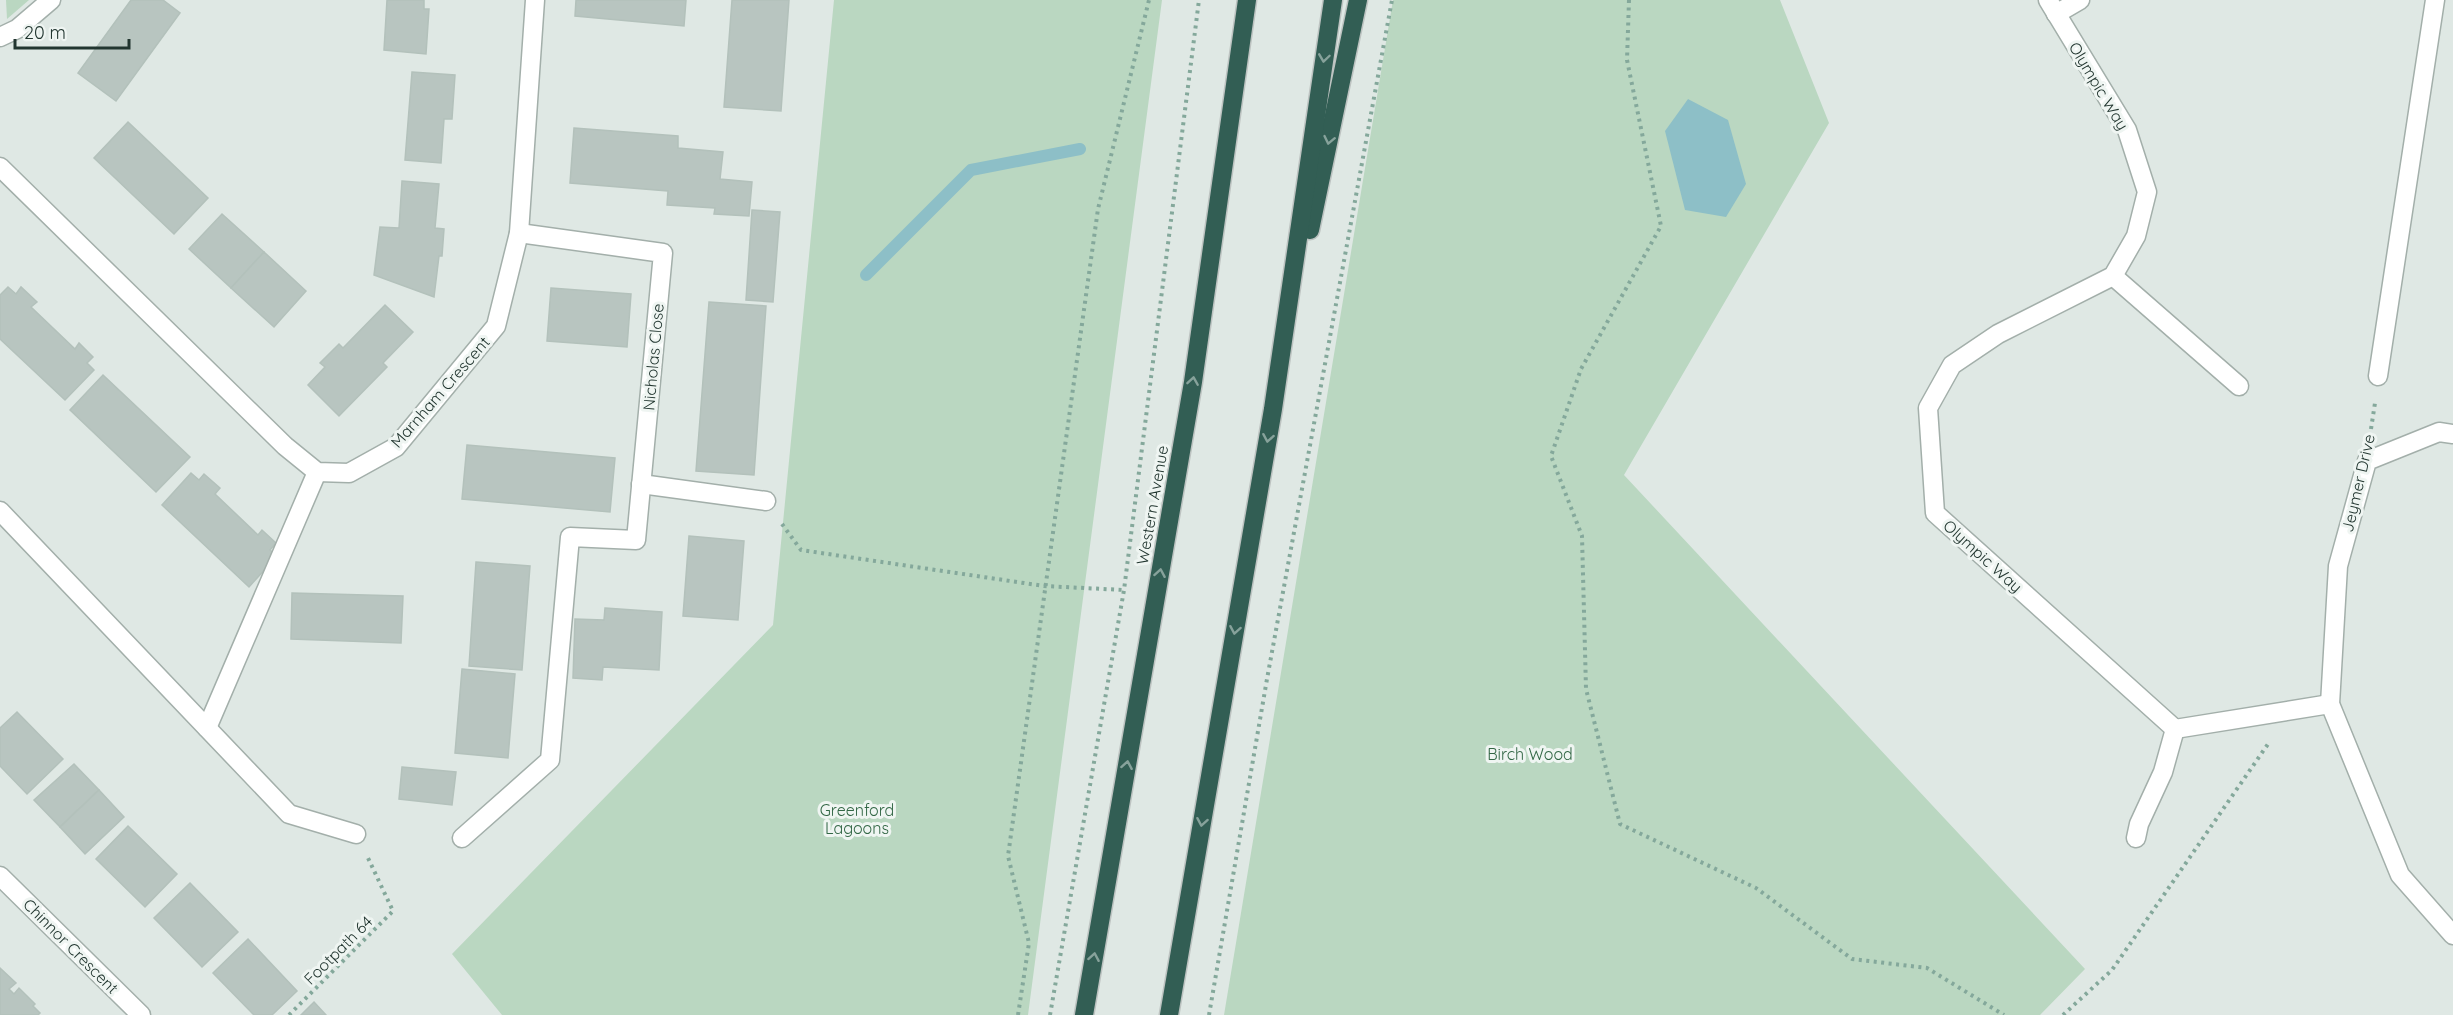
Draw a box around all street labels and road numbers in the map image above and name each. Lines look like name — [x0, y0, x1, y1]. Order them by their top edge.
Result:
street label: Olympic Way — [2065, 38, 2133, 134]
street label: Nicholas Close — [638, 303, 668, 411]
street label: Marnham Crescent — [386, 332, 494, 452]
street label: Jeymer Drive — [2337, 432, 2379, 534]
street label: Western Avenue — [1132, 444, 1172, 566]
street label: Olympic Way — [1939, 515, 2027, 597]
street label: Chinnor Crescent — [19, 894, 123, 998]
street label: Footpath 64 — [299, 911, 377, 989]

